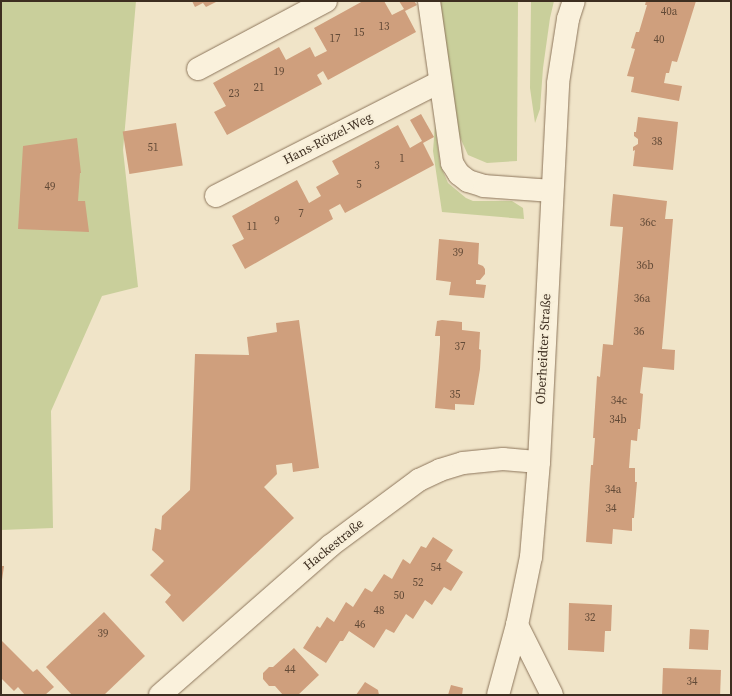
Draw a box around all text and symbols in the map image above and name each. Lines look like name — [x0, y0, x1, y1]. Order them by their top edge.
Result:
house number: 40a — [661, 5, 677, 19]
house number: 13 — [379, 20, 389, 34]
house number: 15 — [354, 26, 364, 40]
house number: 17 — [330, 32, 340, 46]
house number: 40 — [654, 33, 664, 47]
house number: 19 — [274, 65, 284, 79]
house number: 21 — [254, 81, 264, 95]
house number: 23 — [229, 87, 239, 101]
street label: Hans-Rötzel-Weg — [281, 110, 375, 168]
house number: 38 — [652, 135, 662, 149]
house number: 51 — [148, 141, 158, 155]
house number: 1 — [399, 152, 405, 166]
house number: 3 — [374, 159, 380, 173]
house number: 5 — [356, 178, 362, 192]
house number: 49 — [45, 180, 55, 194]
house number: 7 — [298, 207, 304, 221]
house number: 9 — [274, 214, 280, 228]
house number: 36c — [640, 216, 656, 230]
house number: 11 — [247, 220, 257, 234]
house number: 39 — [453, 246, 463, 260]
house number: 36b — [636, 259, 654, 273]
house number: 36a — [634, 292, 650, 306]
street label: Oberheidter Straße — [533, 293, 555, 405]
house number: 36 — [634, 325, 644, 339]
house number: 37 — [455, 340, 465, 354]
house number: 35 — [450, 388, 460, 402]
house number: 34c — [611, 394, 627, 408]
house number: 34b — [609, 413, 627, 427]
house number: 34a — [605, 483, 621, 497]
house number: 34 — [606, 502, 616, 516]
street label: Hackestraße — [301, 516, 367, 574]
house number: 54 — [431, 561, 441, 575]
house number: 52 — [413, 576, 423, 590]
house number: 50 — [394, 589, 404, 603]
house number: 48 — [374, 604, 384, 618]
house number: 32 — [585, 611, 595, 625]
house number: 46 — [355, 618, 365, 632]
house number: 39 — [98, 627, 108, 641]
house number: 44 — [285, 663, 295, 677]
house number: 34 — [687, 675, 697, 689]

